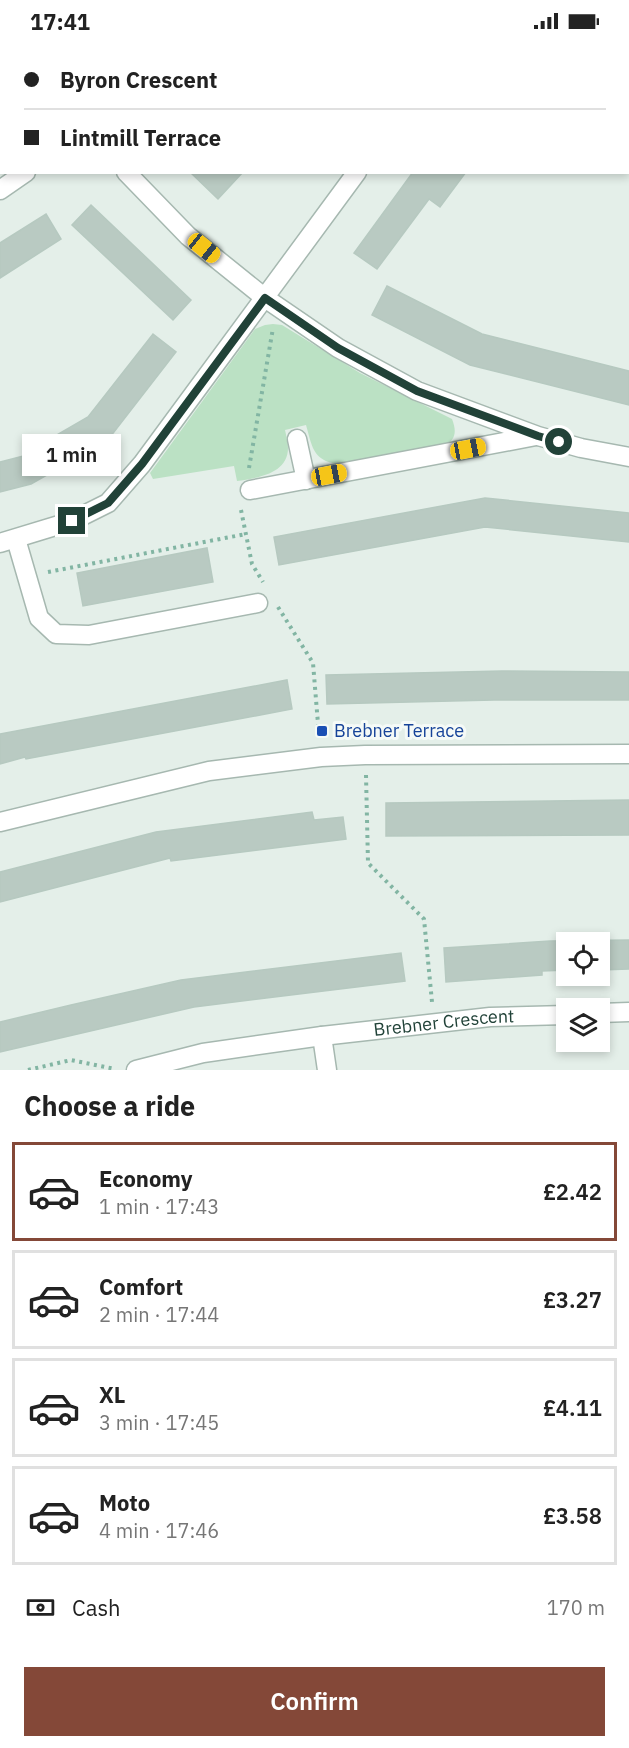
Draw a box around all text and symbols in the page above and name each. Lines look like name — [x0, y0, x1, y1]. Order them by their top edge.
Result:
text: 17:41 — [30, 7, 90, 36]
text: Byron Crescent — [60, 65, 217, 94]
text: Lintmill Terrace — [60, 123, 221, 152]
car — [184, 230, 224, 266]
route start — [545, 428, 572, 455]
callout: 1 min — [22, 434, 122, 476]
car — [449, 437, 487, 461]
text: 1 min — [46, 441, 97, 468]
car — [310, 463, 348, 487]
route end — [58, 507, 85, 534]
place label: Brebner Terrace — [334, 719, 464, 742]
marker: Brebner Terrace — [315, 724, 329, 738]
map controls — [556, 932, 610, 1052]
button: locate — [556, 932, 610, 986]
button: layers — [556, 998, 610, 1052]
street label: Brebner Crescent — [372, 1004, 515, 1041]
text: Choose a ride — [24, 1088, 195, 1123]
text: Economy — [99, 1164, 193, 1193]
icon: car — [27, 1165, 81, 1219]
text: £2.42 — [543, 1177, 602, 1206]
text: 1 min · 17:43 — [99, 1193, 219, 1220]
text: Comfort — [99, 1272, 183, 1301]
icon: car — [27, 1273, 81, 1327]
text: £3.27 — [543, 1285, 602, 1314]
text: 2 min · 17:44 — [99, 1301, 219, 1328]
text: XL — [99, 1380, 125, 1409]
icon: car — [27, 1381, 81, 1435]
text: £4.11 — [543, 1393, 602, 1422]
text: 3 min · 17:45 — [99, 1409, 219, 1436]
text: Moto — [99, 1488, 150, 1517]
icon: car — [27, 1489, 81, 1543]
text: £3.58 — [543, 1501, 602, 1530]
text: 4 min · 17:46 — [99, 1517, 219, 1544]
icon: cash — [24, 1591, 57, 1624]
text: Cash — [72, 1593, 121, 1622]
text: 170 m — [547, 1594, 605, 1621]
button: Confirm — [24, 1667, 605, 1736]

